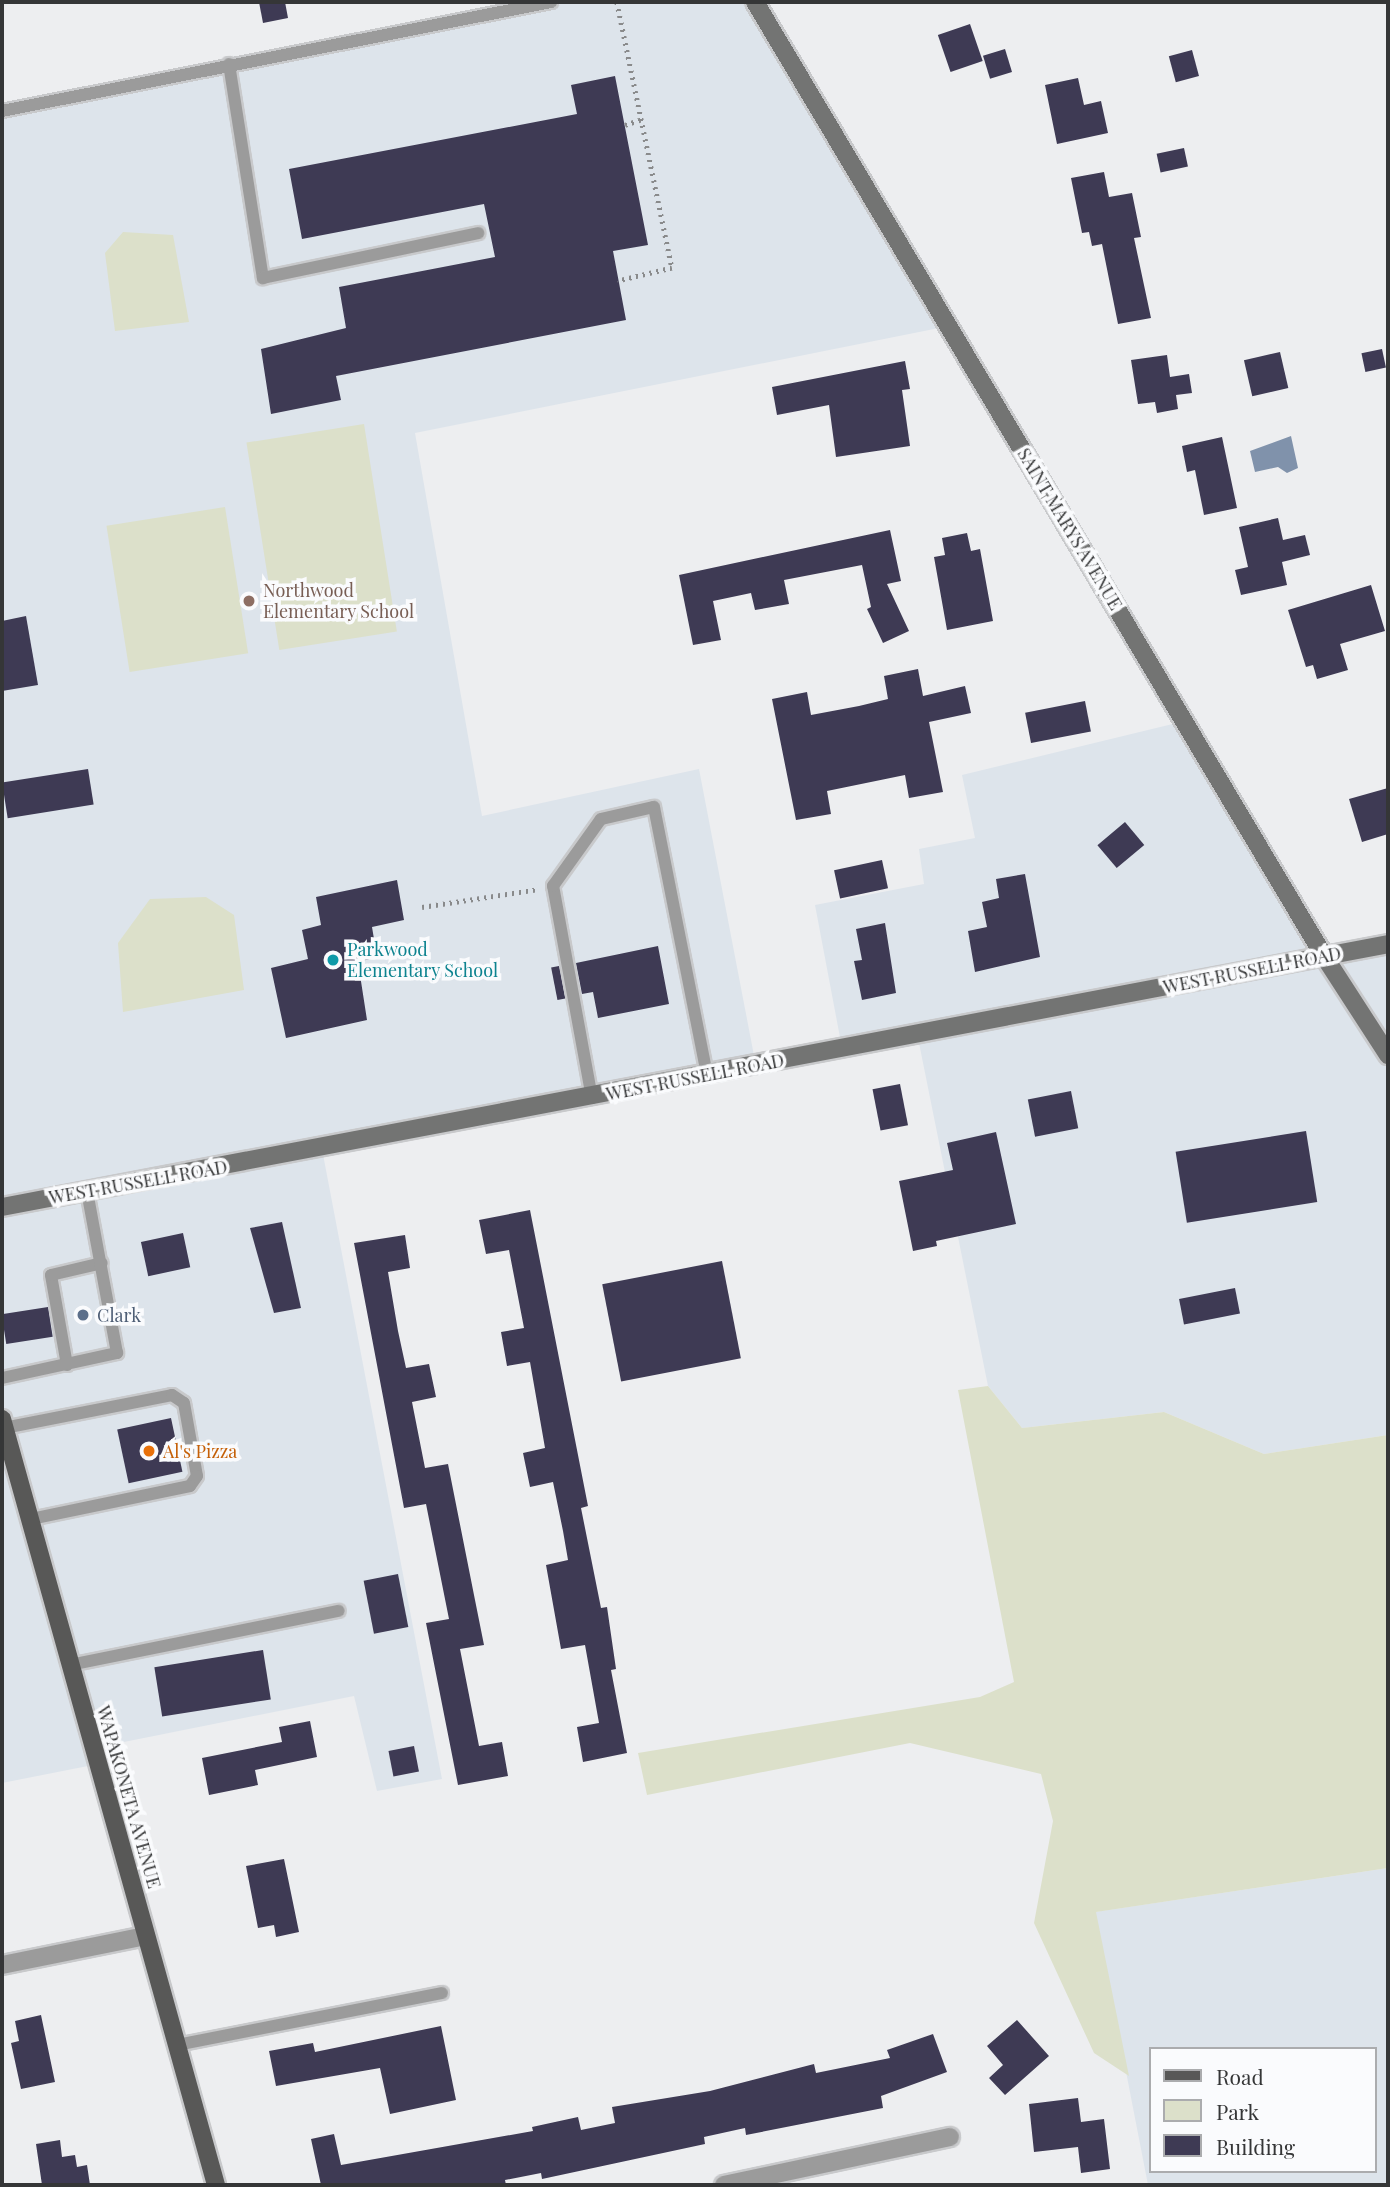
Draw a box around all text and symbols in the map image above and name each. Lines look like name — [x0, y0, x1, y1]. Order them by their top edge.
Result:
street label: SAINT MARYS AVENUE — [1013, 444, 1127, 614]
place label: Northwood Elementary School — [263, 580, 415, 622]
marker: Northwood Elementary School — [241, 593, 257, 609]
place label: Parkwood Elementary School — [347, 939, 499, 982]
street label: WEST RUSSELL ROAD — [1161, 942, 1343, 998]
marker: Parkwood Elementary School — [325, 952, 341, 968]
street label: WEST RUSSELL ROAD — [604, 1049, 786, 1105]
street label: WEST RUSSELL ROAD — [47, 1156, 229, 1208]
place label: Clark — [97, 1304, 141, 1326]
marker: Clark — [75, 1307, 91, 1323]
place label: Al's Pizza — [163, 1440, 237, 1462]
marker: Al's Pizza — [141, 1443, 157, 1459]
street label: WAPAKONETA AVENUE — [92, 1703, 166, 1891]
legend — [1148, 2047, 1376, 2173]
text: Road — [1216, 2062, 1264, 2090]
text: Park — [1216, 2097, 1259, 2125]
text: Building — [1216, 2132, 1295, 2160]

